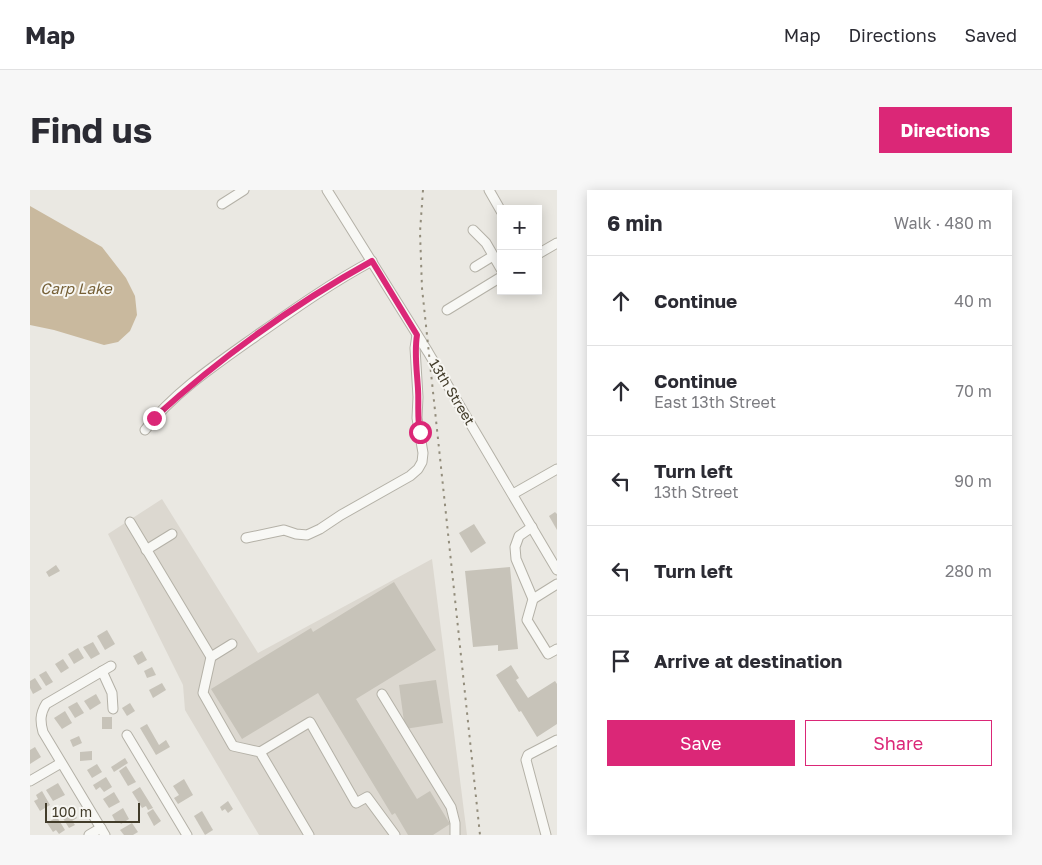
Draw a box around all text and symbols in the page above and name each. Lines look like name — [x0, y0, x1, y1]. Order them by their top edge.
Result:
text: Map — [25, 20, 75, 49]
text: Map — [784, 24, 820, 46]
text: Directions — [848, 24, 936, 46]
text: Saved — [964, 24, 1017, 46]
button: Directions — [879, 107, 1012, 153]
text: Find us — [30, 109, 152, 151]
map controls — [497, 205, 542, 295]
button: + — [497, 205, 542, 250]
text: 6 min — [607, 210, 662, 236]
text: Walk · 480 m — [894, 213, 992, 233]
button: − — [497, 250, 542, 295]
water label: Carp Lake — [40, 279, 113, 297]
icon: ahead — [607, 287, 635, 315]
text: Continue — [654, 289, 737, 312]
text: 40 m — [954, 291, 992, 311]
street label: 13th Street — [426, 356, 479, 428]
text: Continue — [654, 369, 737, 392]
icon: ahead — [607, 377, 635, 405]
text: 70 m — [955, 381, 992, 401]
text: East 13th Street — [654, 392, 776, 412]
route end — [143, 407, 166, 430]
route start — [409, 421, 432, 444]
text: Turn left — [654, 459, 733, 482]
icon: left — [607, 467, 635, 495]
text: 90 m — [954, 471, 992, 491]
text: 13th Street — [654, 482, 739, 502]
icon: left — [607, 557, 635, 585]
text: Turn left — [654, 559, 733, 582]
text: 280 m — [945, 561, 992, 581]
icon: arrive — [607, 647, 635, 675]
text: Arrive at destination — [654, 649, 842, 672]
button: Save — [607, 720, 795, 766]
button: Share — [805, 720, 992, 766]
scale bar — [45, 800, 140, 823]
text: 100 m — [52, 803, 92, 820]

